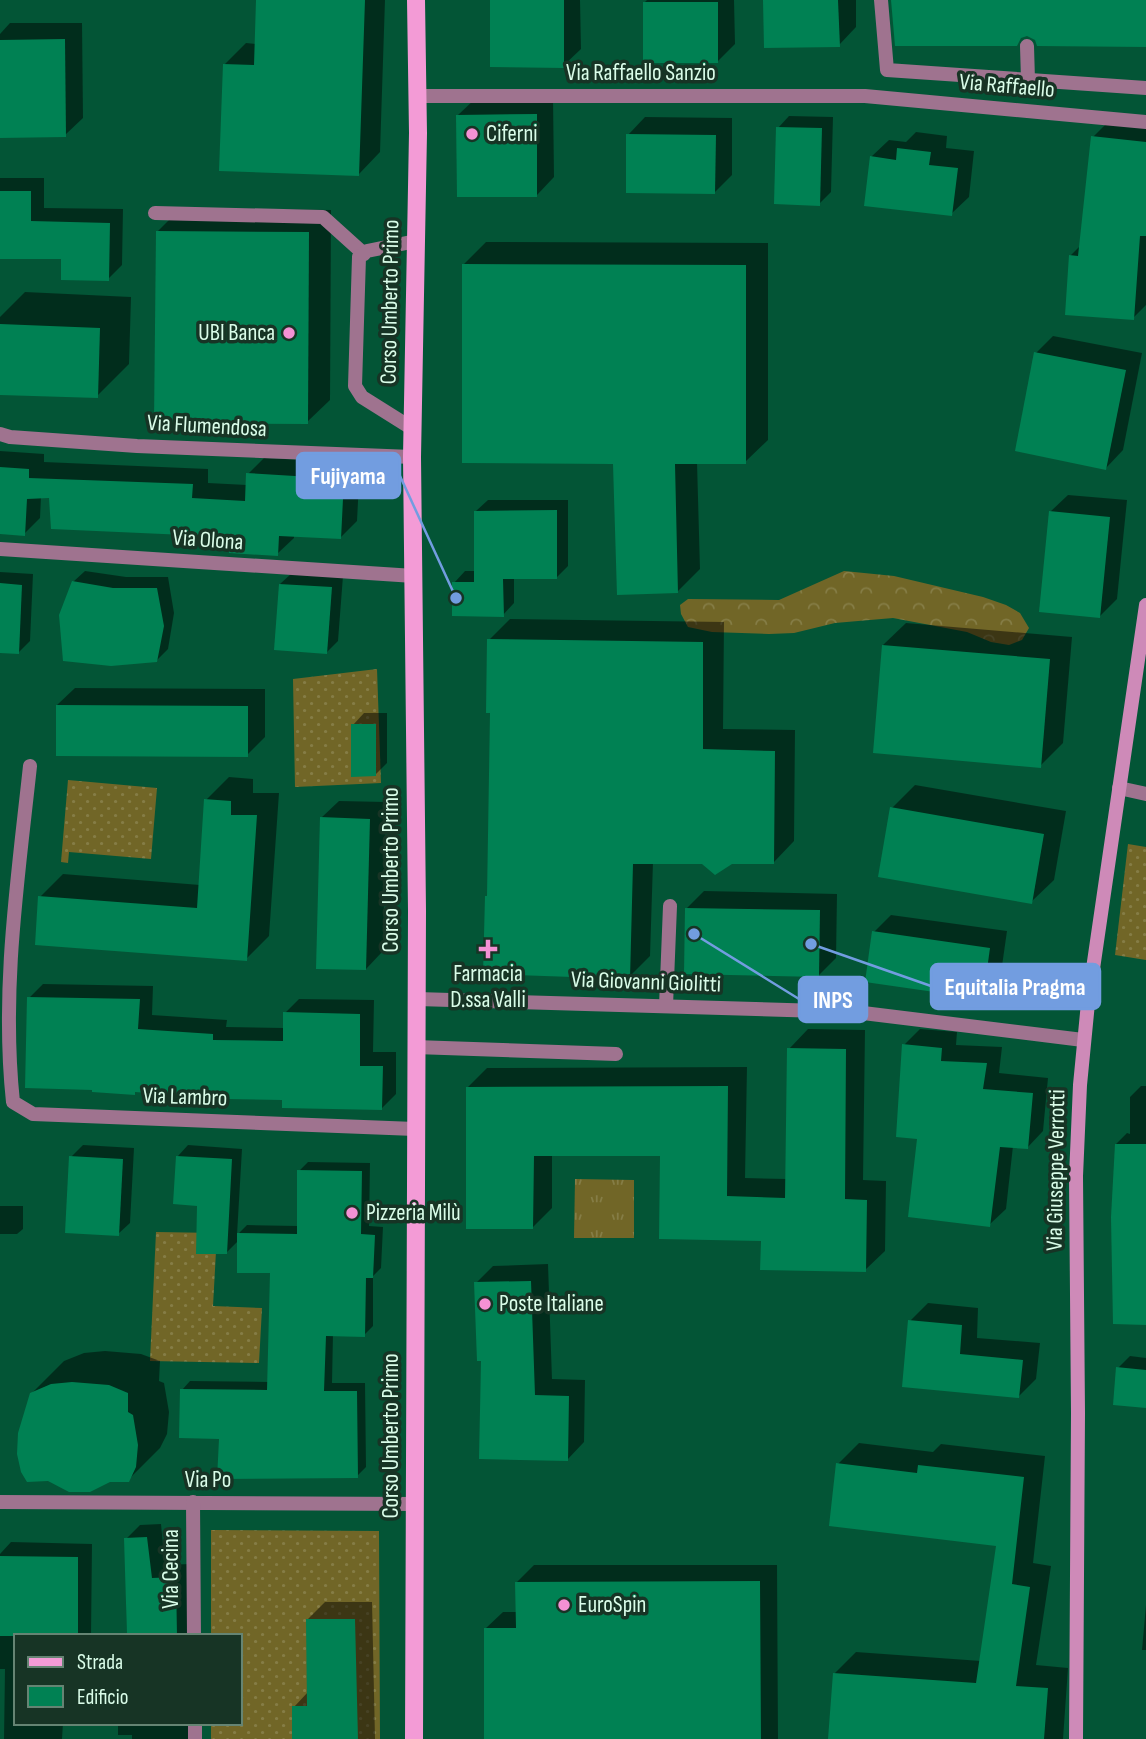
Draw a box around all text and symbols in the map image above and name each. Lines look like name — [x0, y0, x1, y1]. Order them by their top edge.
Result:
street label: Via Raffaello Sanzio — [566, 59, 716, 87]
street label: Via Raffaello — [958, 68, 1056, 104]
place label: Ciferni — [486, 120, 538, 148]
marker: Ciferni — [464, 126, 480, 142]
street label: Corso Umberto Primo — [375, 219, 405, 385]
place label: UBI Banca — [198, 319, 275, 347]
marker: UBI Banca — [281, 325, 297, 341]
street label: Via Flumendosa — [146, 409, 268, 443]
callout: Fujiyama — [297, 453, 400, 498]
text: Fujiyama — [310, 462, 386, 491]
street label: Via Olona — [172, 524, 244, 556]
street label: Corso Umberto Primo — [377, 788, 405, 952]
marker: Farmacia D.ssa Valli — [480, 941, 496, 957]
place label: Farmacia D.ssa Valli — [450, 960, 526, 1014]
callout: Equitalia Pragma — [931, 964, 1100, 1009]
street label: Via Giovanni Giolitti — [571, 965, 721, 999]
text: Equitalia Pragma — [945, 973, 1085, 1002]
callout: INPS — [799, 977, 867, 1022]
text: INPS — [813, 986, 853, 1015]
street label: Via Lambro — [142, 1082, 228, 1112]
street label: Via Giuseppe Verrotti — [1041, 1089, 1071, 1251]
place label: Pizzeria Milù — [366, 1199, 461, 1227]
marker: Pizzeria Milù — [344, 1205, 360, 1221]
place label: Poste Italiane — [499, 1290, 604, 1318]
marker: Poste Italiane — [477, 1296, 493, 1312]
street label: Corso Umberto Primo — [377, 1354, 405, 1518]
street label: Via Po — [185, 1466, 231, 1494]
street label: Via Cecina — [157, 1529, 185, 1609]
place label: EuroSpin — [578, 1591, 646, 1619]
marker: EuroSpin — [556, 1597, 572, 1613]
legend — [14, 1634, 242, 1725]
text: Strada — [77, 1650, 123, 1675]
text: Edificio — [77, 1685, 128, 1710]

